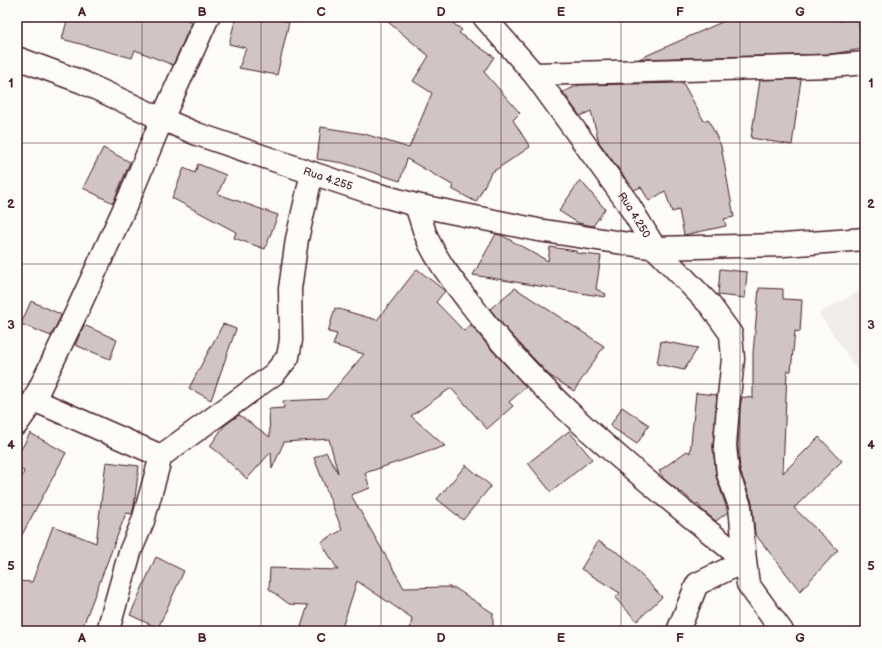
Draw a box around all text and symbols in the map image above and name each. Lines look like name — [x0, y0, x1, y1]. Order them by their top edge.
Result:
text: A — [77, 4, 86, 20]
text: B — [197, 4, 207, 20]
text: C — [316, 4, 326, 20]
text: D — [436, 4, 446, 20]
text: E — [557, 4, 566, 20]
text: F — [676, 4, 684, 20]
text: G — [795, 4, 805, 20]
text: 1 — [8, 75, 14, 91]
text: 1 — [868, 75, 874, 91]
street label: Rua 4.255 — [302, 164, 355, 193]
street label: Rua 4.250 — [615, 190, 654, 241]
text: 2 — [7, 196, 15, 212]
text: 2 — [867, 196, 875, 212]
text: 3 — [7, 317, 15, 333]
text: 3 — [867, 317, 875, 333]
text: 4 — [7, 437, 15, 453]
text: 4 — [867, 437, 875, 453]
text: 5 — [7, 558, 15, 574]
text: 5 — [867, 558, 875, 574]
text: A — [77, 630, 86, 646]
text: B — [197, 630, 207, 646]
text: C — [316, 630, 326, 646]
text: D — [436, 630, 446, 646]
text: E — [557, 630, 566, 646]
text: F — [676, 630, 684, 646]
text: G — [795, 630, 805, 646]

